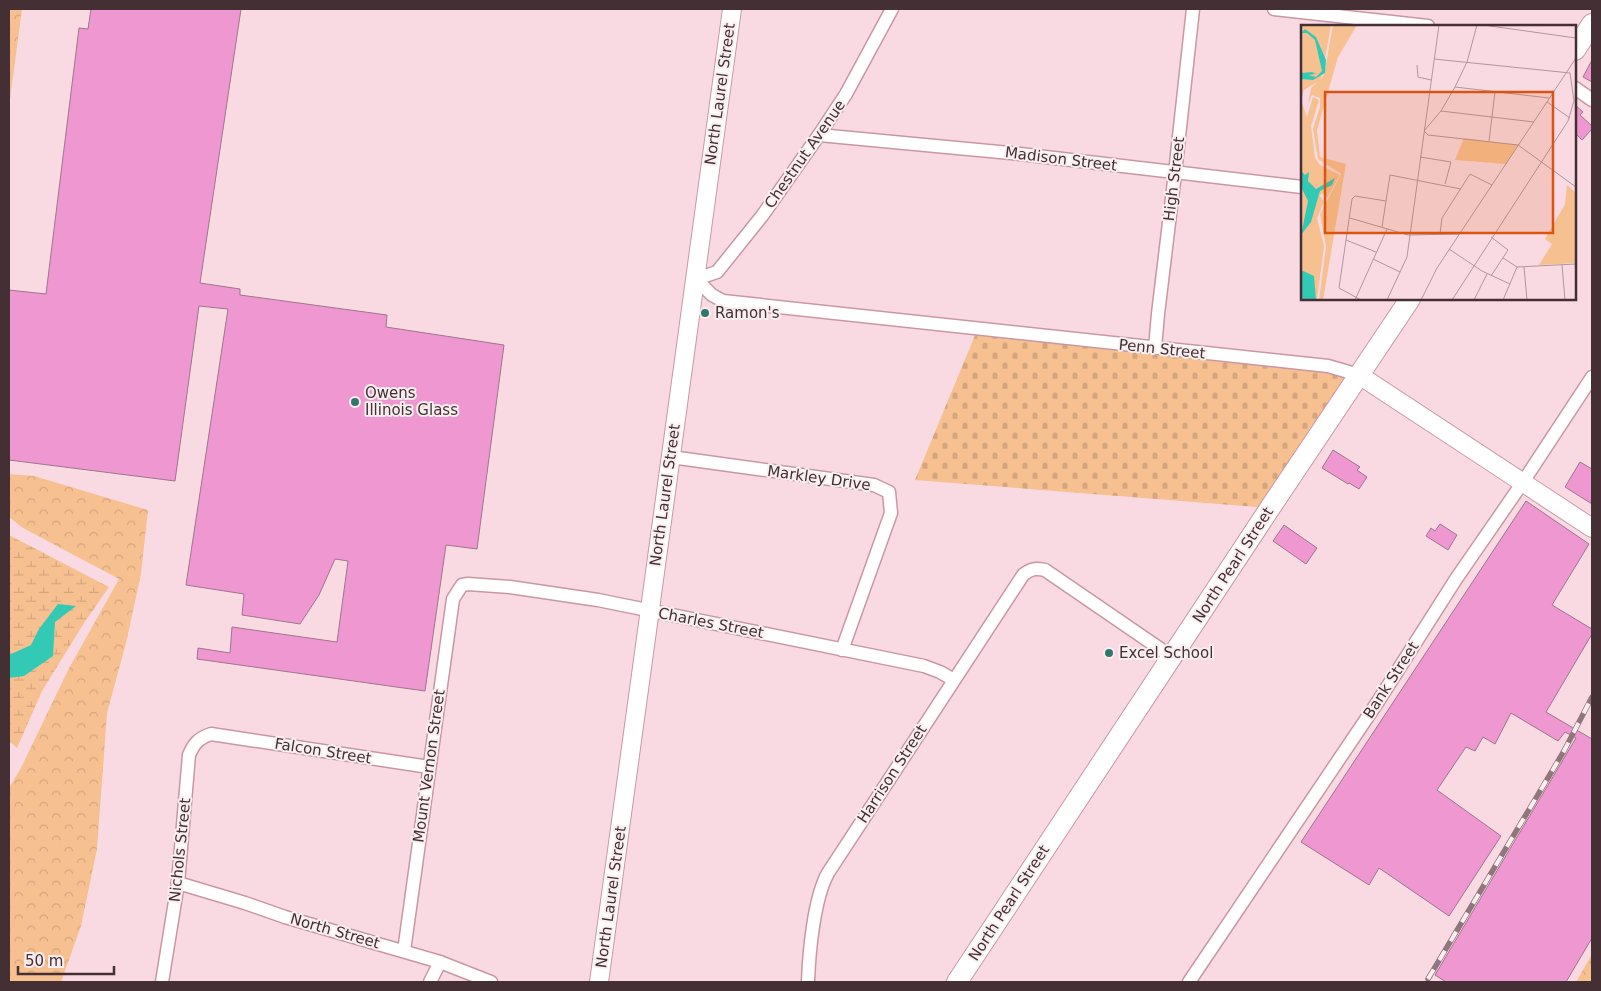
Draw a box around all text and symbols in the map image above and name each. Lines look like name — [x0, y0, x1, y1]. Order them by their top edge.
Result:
street label: North Laurel Street — [701, 22, 739, 166]
inset map — [1301, 25, 1576, 300]
street label: Chestnut Avenue — [761, 96, 849, 212]
street label: High Street — [1160, 136, 1188, 222]
street label: Madison Street — [1004, 143, 1118, 175]
place label: Ramon's — [715, 304, 780, 322]
marker: Ramon's — [699, 307, 711, 319]
street label: Penn Street — [1118, 335, 1206, 363]
place label: Owens Illinois Glass — [365, 384, 458, 419]
marker: Owens Illinois Glass — [349, 396, 361, 408]
street label: North Laurel Street — [646, 423, 684, 567]
street label: Markley Drive — [766, 462, 872, 494]
street label: North Pearl Street — [1189, 504, 1277, 626]
street label: Charles Street — [657, 604, 765, 642]
street label: Bank Street — [1359, 638, 1423, 722]
place label: Excel School — [1119, 644, 1213, 662]
marker: Excel School — [1103, 647, 1115, 659]
street label: Mount Vernon Street — [409, 688, 449, 844]
street label: Harrison Street — [854, 721, 931, 827]
street label: Falcon Street — [273, 734, 373, 768]
street label: Nichols Street — [166, 797, 194, 903]
street label: North Laurel Street — [592, 825, 630, 969]
street label: North Pearl Street — [965, 842, 1053, 964]
street label: North Street — [288, 910, 382, 952]
scale bar — [18, 944, 114, 976]
text: 50 m — [25, 952, 63, 970]

